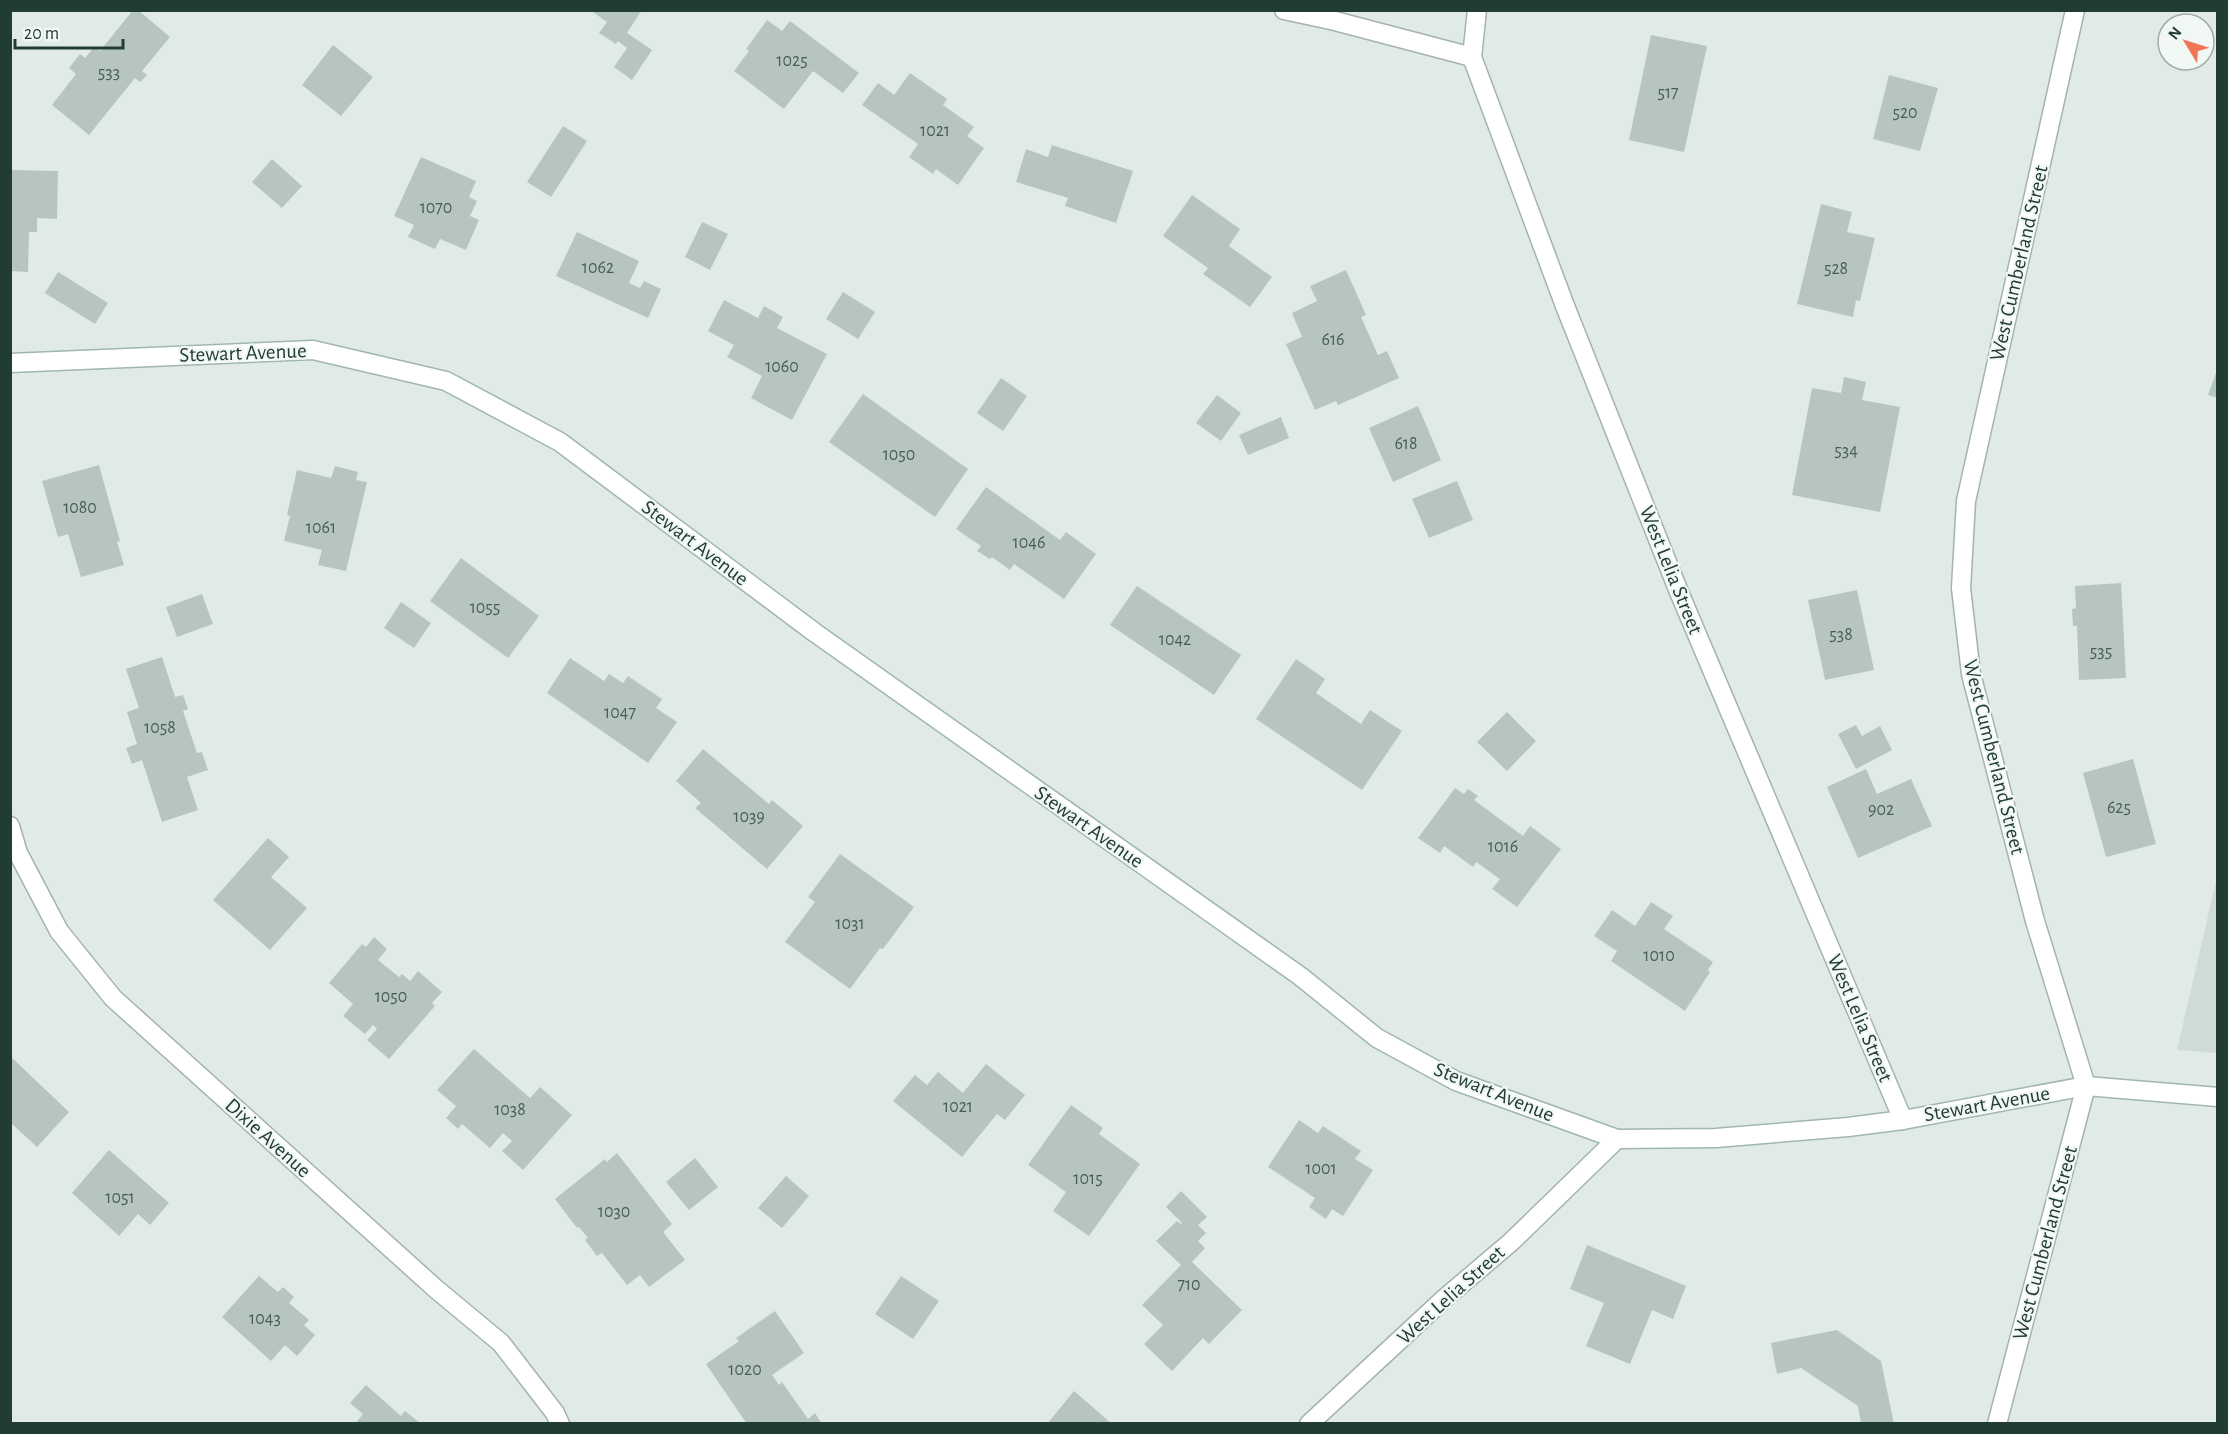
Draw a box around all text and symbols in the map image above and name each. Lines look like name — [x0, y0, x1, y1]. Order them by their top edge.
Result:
scale bar — [15, 12, 123, 50]
north arrow — [2156, 12, 2216, 72]
text: N — [2165, 24, 2185, 43]
text: 20 m — [24, 25, 59, 43]
house number: 1025 — [776, 52, 808, 70]
house number: 533 — [98, 64, 120, 82]
house number: 517 — [1657, 84, 1679, 102]
house number: 520 — [1892, 104, 1918, 122]
house number: 1021 — [920, 122, 950, 140]
street label: West Cumberland Street — [1986, 163, 2052, 363]
house number: 1070 — [420, 199, 452, 217]
house number: 1062 — [582, 259, 614, 277]
house number: 528 — [1824, 260, 1848, 278]
house number: 616 — [1321, 331, 1345, 349]
street label: Stewart Avenue — [179, 340, 307, 366]
house number: 1060 — [765, 358, 799, 376]
house number: 618 — [1394, 435, 1418, 453]
house number: 534 — [1834, 442, 1858, 460]
house number: 1050 — [883, 446, 915, 464]
street label: Stewart Avenue — [638, 496, 752, 590]
house number: 1080 — [63, 499, 97, 517]
street label: West Lelia Street — [1636, 503, 1706, 637]
house number: 1061 — [306, 519, 336, 537]
house number: 1046 — [1013, 534, 1045, 552]
house number: 1055 — [470, 599, 500, 617]
house number: 538 — [1829, 626, 1853, 644]
house number: 1042 — [1159, 631, 1191, 649]
house number: 535 — [2090, 643, 2112, 661]
street label: West Cumberland Street — [1960, 657, 2028, 857]
house number: 1047 — [604, 704, 636, 722]
house number: 1058 — [144, 719, 176, 737]
street label: Stewart Avenue — [1031, 782, 1147, 872]
house number: 625 — [2107, 799, 2131, 817]
house number: 902 — [1868, 801, 1894, 819]
house number: 1039 — [733, 808, 765, 826]
house number: 1016 — [1488, 838, 1518, 856]
house number: 1031 — [835, 915, 865, 933]
house number: 1010 — [1643, 947, 1675, 965]
street label: West Lelia Street — [1824, 951, 1896, 1085]
house number: 1050 — [375, 988, 407, 1006]
street label: Stewart Avenue — [1431, 1058, 1557, 1126]
street label: Stewart Avenue — [1922, 1083, 2052, 1125]
street label: Dixie Avenue — [221, 1094, 315, 1182]
house number: 1021 — [943, 1098, 973, 1116]
house number: 1038 — [494, 1101, 526, 1119]
street label: West Cumberland Street — [2009, 1143, 2081, 1342]
house number: 1001 — [1305, 1160, 1337, 1178]
house number: 1015 — [1073, 1170, 1103, 1188]
house number: 1051 — [105, 1189, 135, 1207]
house number: 1030 — [598, 1203, 630, 1221]
street label: West Lelia Street — [1393, 1241, 1509, 1348]
house number: 710 — [1177, 1276, 1201, 1294]
house number: 1043 — [249, 1310, 281, 1328]
house number: 1020 — [728, 1361, 762, 1379]

